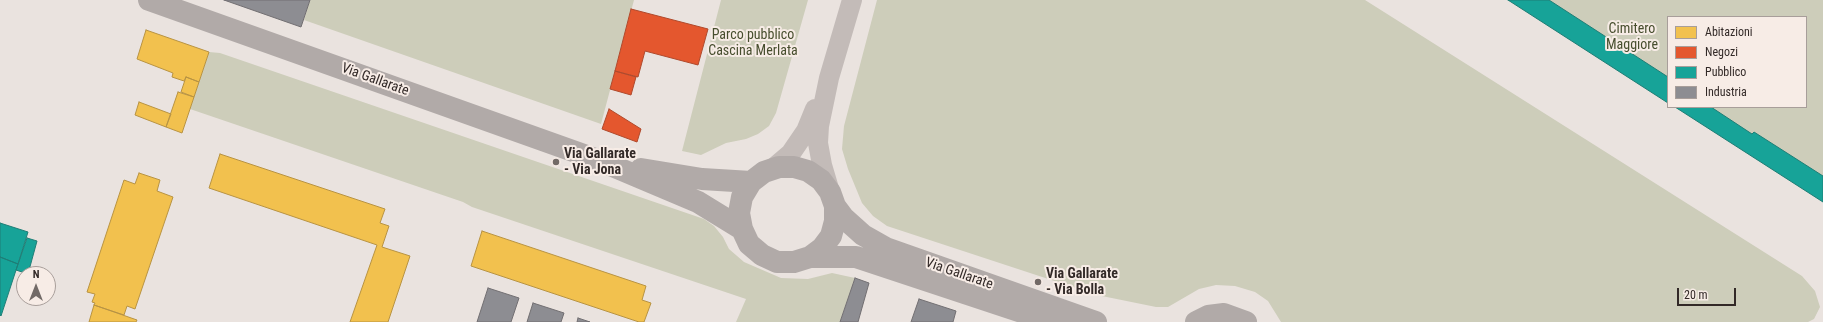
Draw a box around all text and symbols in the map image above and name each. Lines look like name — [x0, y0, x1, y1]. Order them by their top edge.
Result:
legend — [1667, 16, 1807, 108]
park label: Cimitero Maggiore — [1606, 21, 1658, 54]
text: Abitazioni — [1705, 25, 1753, 39]
park label: Parco pubblico Cascina Merlata — [708, 27, 798, 60]
text: Negozi — [1705, 45, 1738, 59]
street label: Via Gallarate — [339, 60, 411, 100]
text: Pubblico — [1705, 65, 1746, 79]
text: Industria — [1705, 85, 1747, 99]
place label: Via Gallarate - Via Jona — [564, 146, 636, 178]
marker: Via Gallarate - Via Jona — [551, 157, 561, 167]
street label: Via Gallarate — [923, 255, 995, 293]
north arrow — [16, 266, 56, 306]
place label: Via Gallarate - Via Bolla — [1046, 266, 1118, 298]
text: N — [33, 268, 39, 281]
marker: Via Gallarate - Via Bolla — [1033, 277, 1043, 287]
scale bar — [1679, 280, 1738, 306]
text: 20 m — [1684, 288, 1708, 302]

